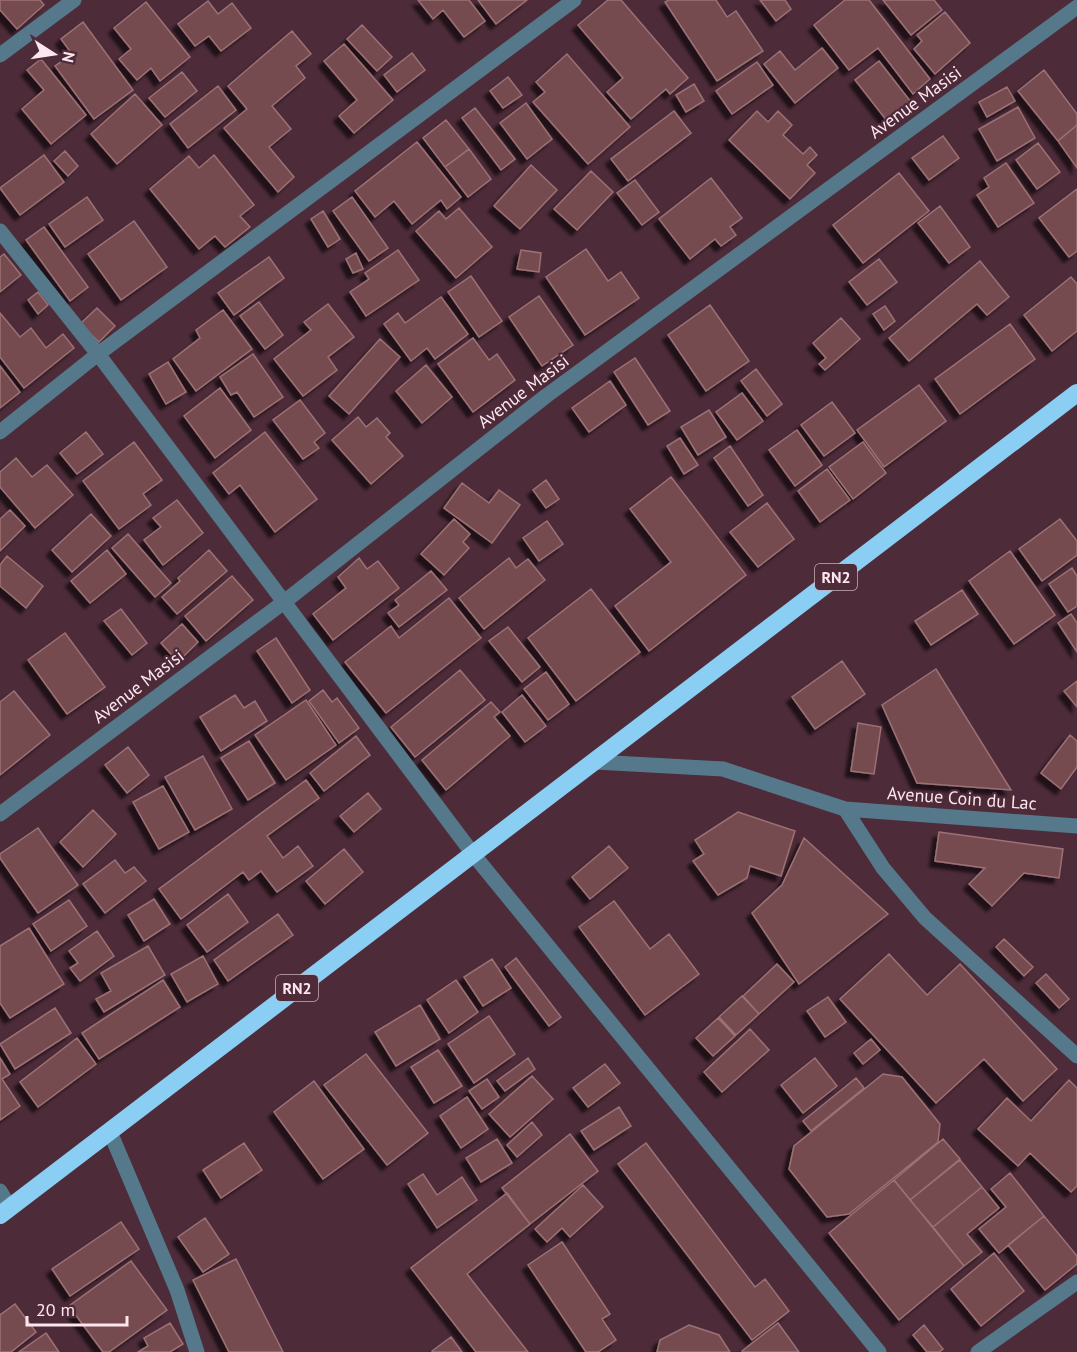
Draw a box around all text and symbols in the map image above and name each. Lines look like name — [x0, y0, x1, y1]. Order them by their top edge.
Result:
north arrow — [24, 24, 84, 84]
text: N — [58, 50, 80, 64]
street label: Avenue Masisi — [864, 61, 966, 143]
street label: Avenue Masisi — [473, 349, 573, 433]
road number: RN2 — [815, 564, 857, 590]
street label: Avenue Masisi — [88, 644, 188, 728]
street label: Avenue Coin du Lac — [886, 781, 1038, 815]
road number: RN2 — [276, 975, 318, 1001]
scale bar — [27, 1289, 128, 1327]
text: 20 m — [36, 1298, 75, 1321]

